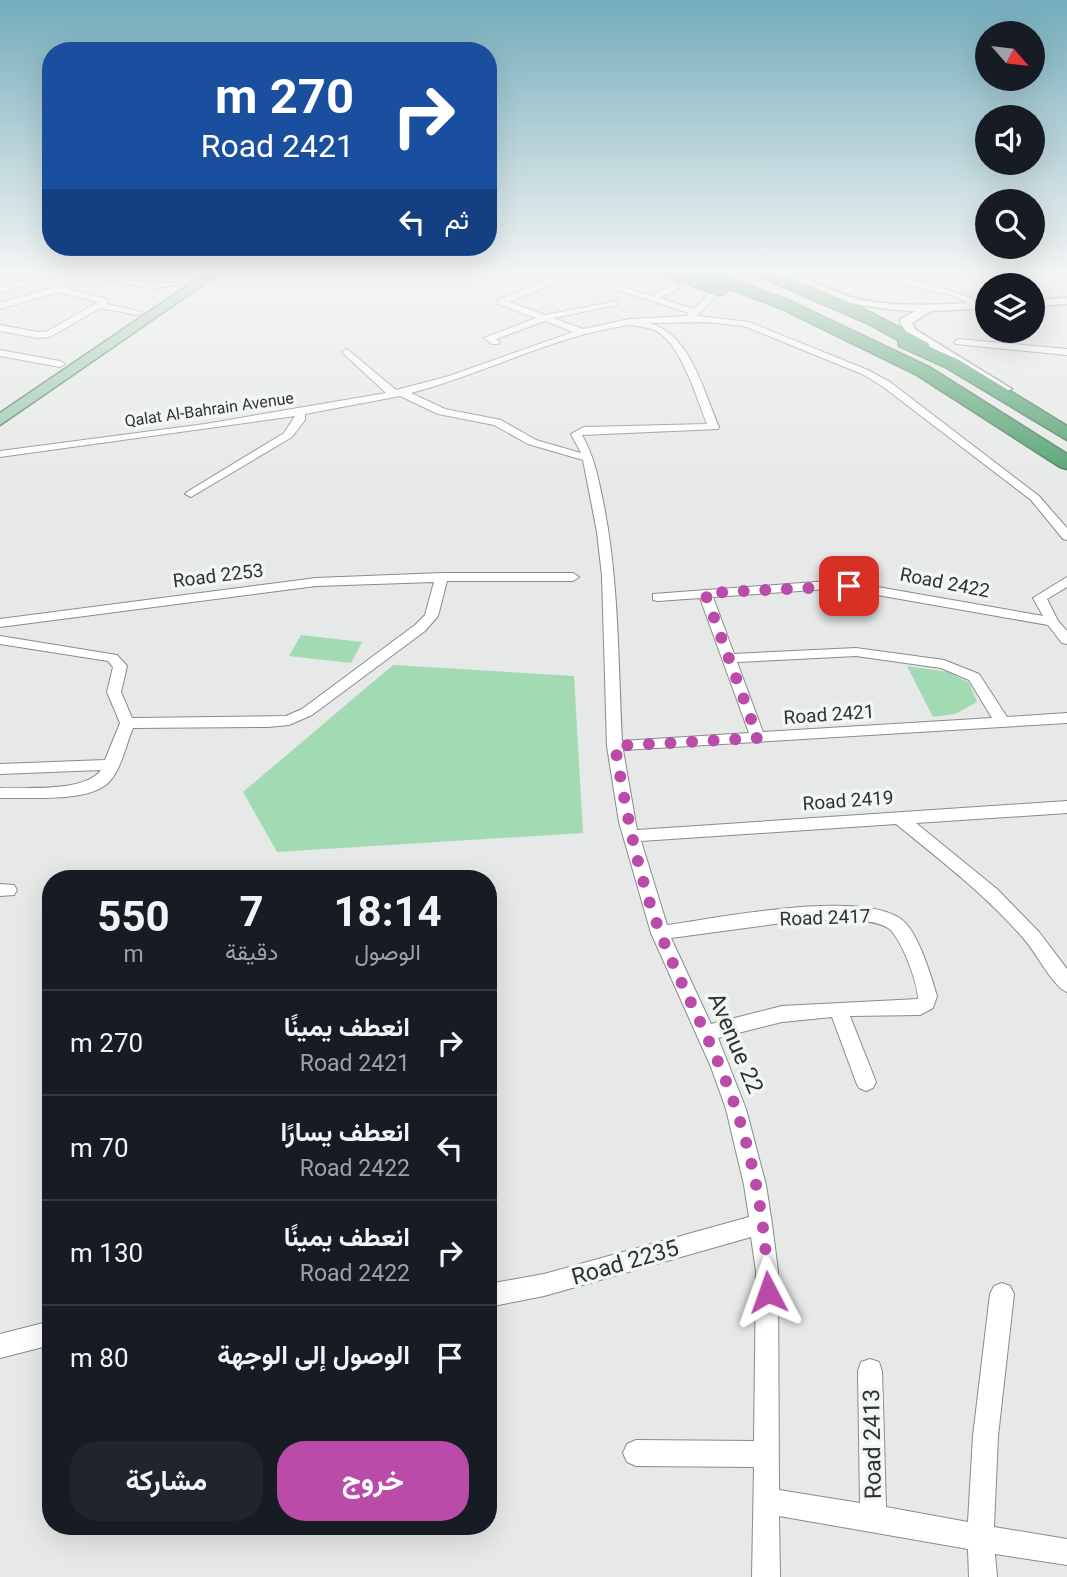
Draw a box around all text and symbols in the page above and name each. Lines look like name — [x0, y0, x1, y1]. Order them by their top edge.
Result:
north arrow — [975, 21, 1045, 91]
map controls — [975, 21, 1045, 343]
text: 270 m — [215, 68, 354, 125]
icon: right — [378, 70, 469, 161]
button: sound — [975, 105, 1045, 175]
text: Road 2421 — [201, 127, 354, 165]
button: search — [975, 189, 1045, 259]
icon: left — [393, 203, 431, 241]
text: ثم — [445, 205, 469, 235]
button: layers — [975, 273, 1045, 343]
street label: Qalat Al-Bahrain Avenue — [123, 388, 295, 431]
pin — [819, 556, 879, 616]
street label: Road 2253 — [171, 559, 265, 592]
street label: Road 2422 — [898, 563, 992, 602]
icon: arrive — [830, 567, 868, 605]
street label: Road 2421 — [783, 700, 875, 729]
street label: Road 2419 — [802, 786, 894, 815]
text: 7 — [240, 887, 264, 936]
text: 18:14 — [333, 887, 442, 936]
text: 550 — [97, 892, 170, 941]
street label: Road 2417 — [779, 904, 871, 931]
text: دقيقة — [225, 939, 278, 966]
text: الوصول — [354, 939, 421, 966]
text: m — [123, 941, 144, 968]
street label: Avenue 22 — [702, 989, 769, 1098]
text: انعطف يمينًا — [284, 1012, 410, 1042]
icon: right — [431, 1024, 469, 1062]
text: 270 m — [70, 1028, 143, 1058]
text: Road 2421 — [300, 1050, 410, 1077]
text: انعطف يسارًا — [280, 1117, 410, 1147]
icon: left — [431, 1129, 469, 1167]
text: 70 m — [70, 1133, 129, 1163]
text: Road 2422 — [300, 1155, 410, 1182]
text: انعطف يمينًا — [284, 1222, 410, 1252]
icon: right — [431, 1234, 469, 1272]
street label: Road 2235 — [568, 1234, 682, 1291]
text: 130 m — [70, 1238, 143, 1268]
position arrow — [731, 1255, 805, 1329]
text: Road 2422 — [300, 1260, 410, 1287]
icon: arrive — [431, 1339, 469, 1377]
text: الوصول إلى الوجهة — [217, 1340, 410, 1370]
text: 80 m — [70, 1343, 129, 1373]
street label: Road 2413 — [858, 1389, 887, 1499]
button: مشاركة — [70, 1441, 263, 1521]
button: خروج — [277, 1441, 469, 1521]

